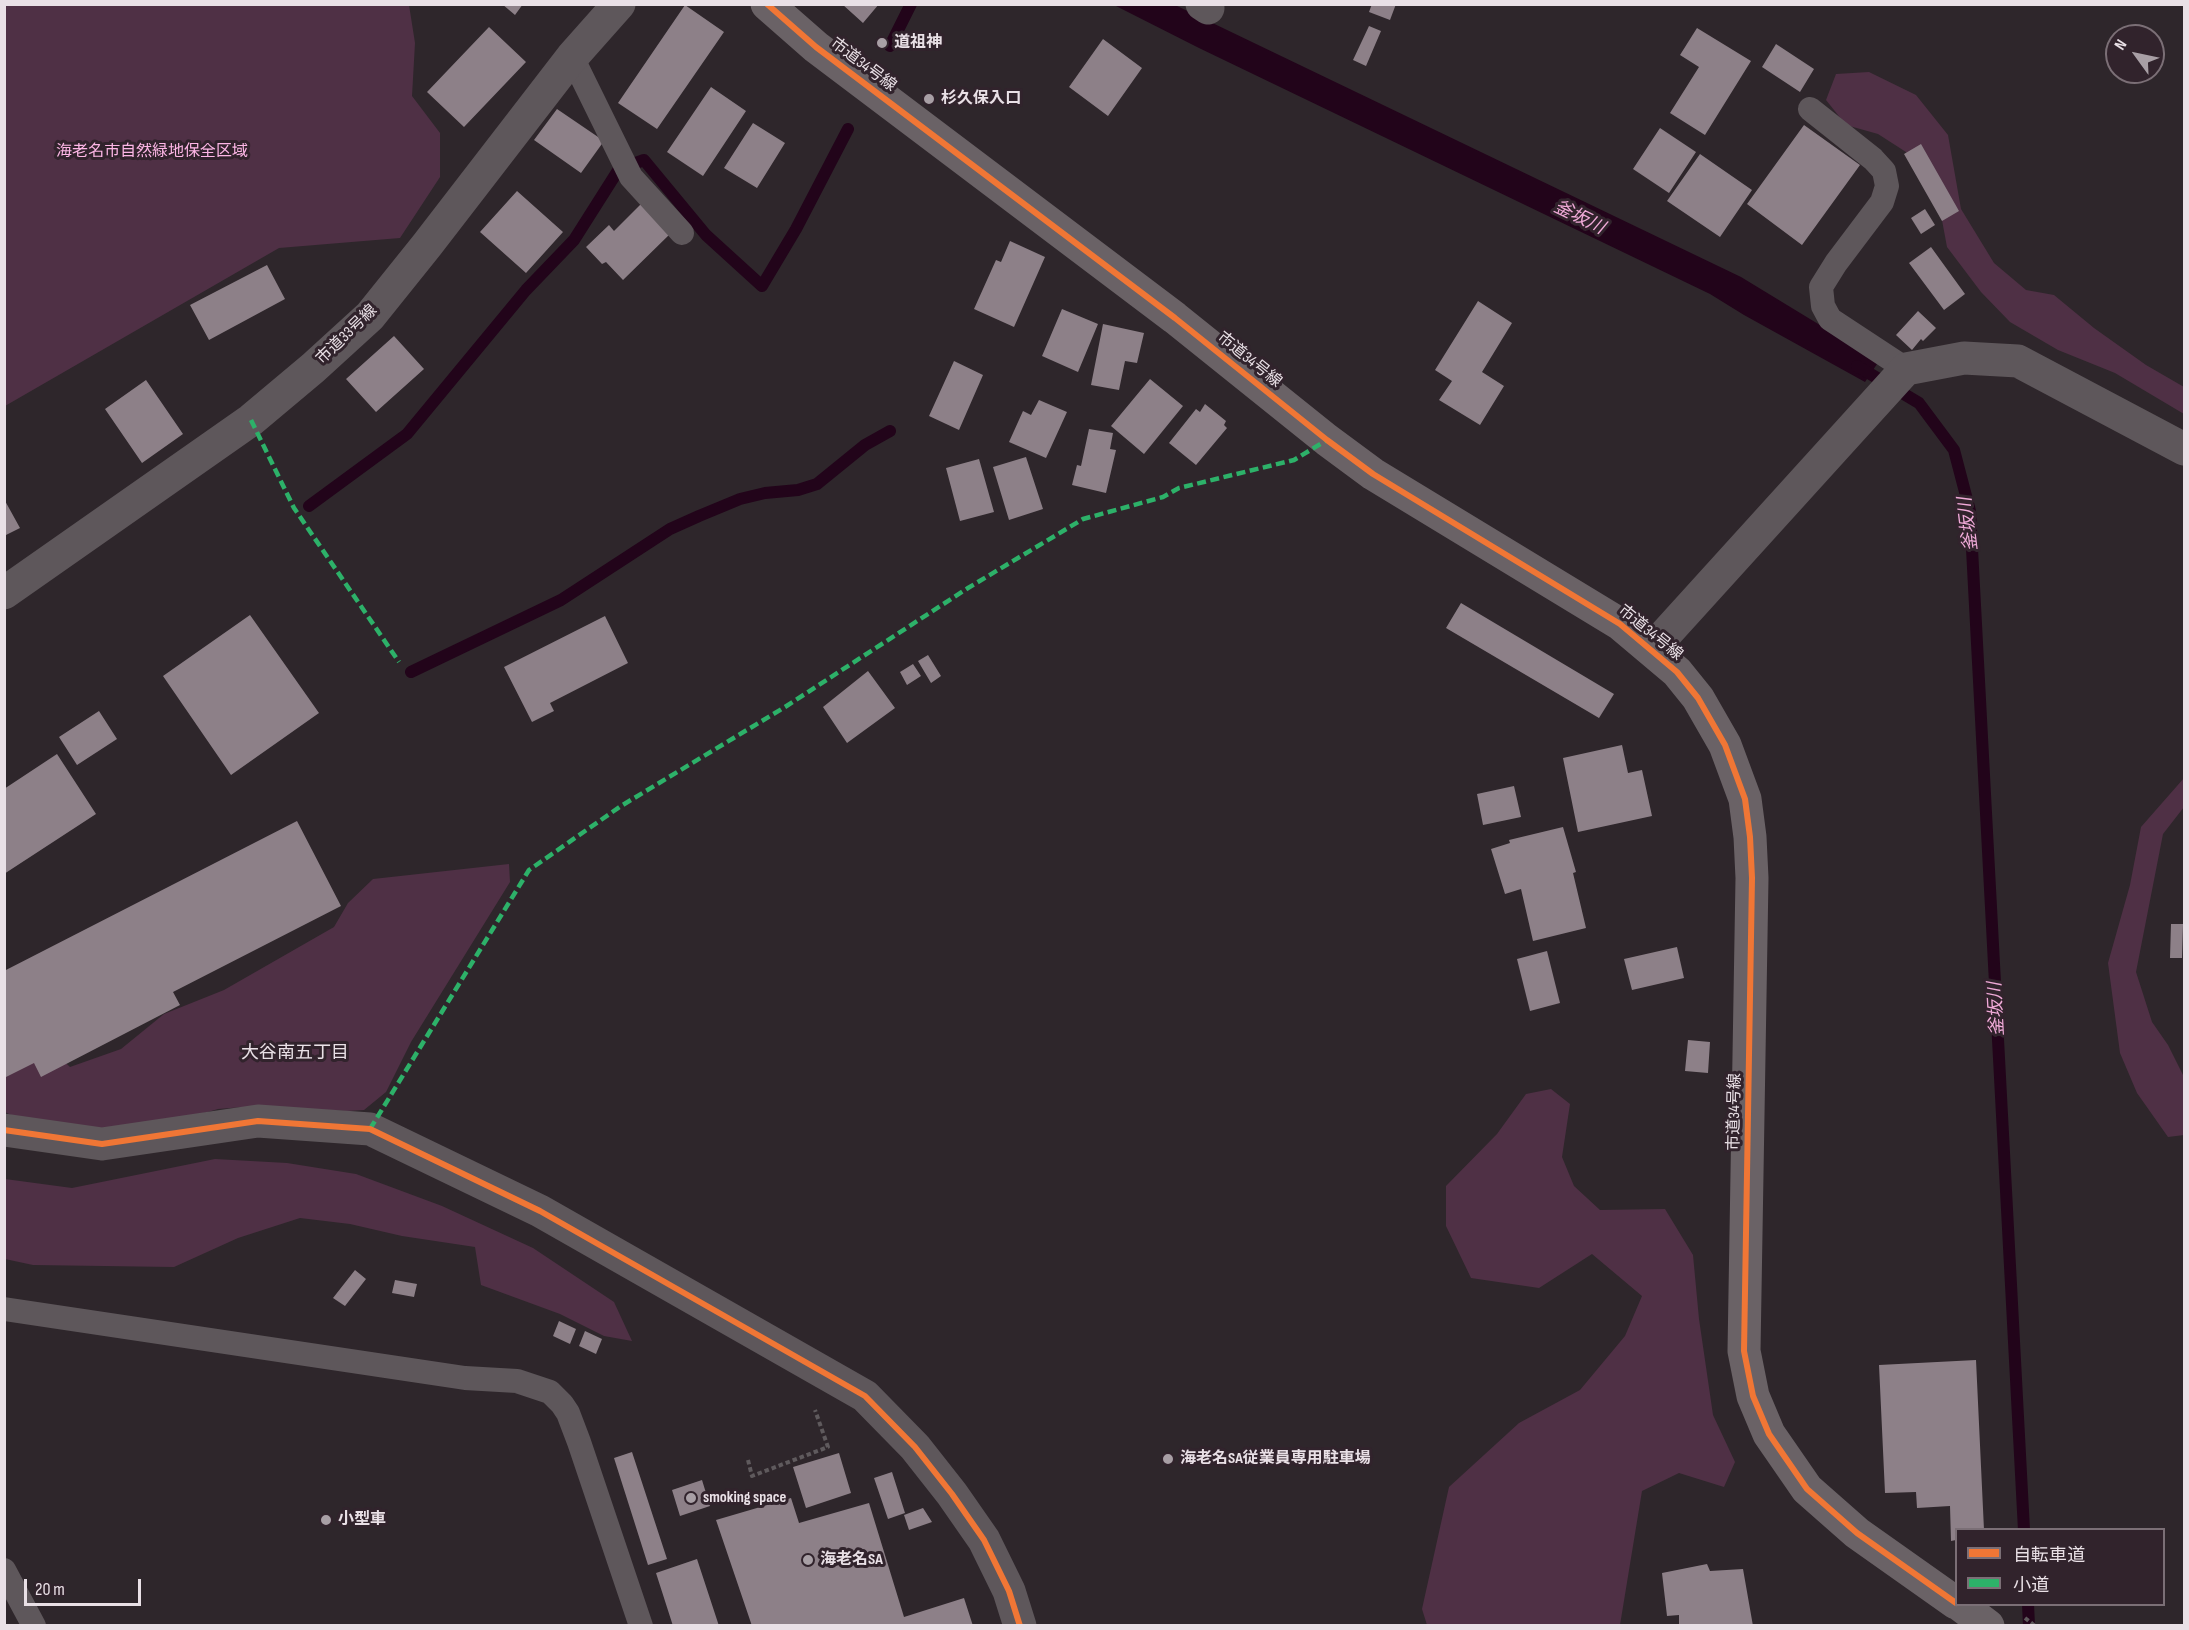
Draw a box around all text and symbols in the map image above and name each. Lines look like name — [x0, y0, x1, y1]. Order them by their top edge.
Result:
north arrow — [2105, 24, 2165, 84]
place label: 道祖神 — [894, 33, 942, 53]
street label: 市道34号線 — [826, 34, 900, 96]
marker: 道祖神 — [875, 36, 889, 50]
text: N — [2111, 36, 2131, 54]
place label: 杉久保入口 — [941, 89, 1021, 109]
marker: 杉久保入口 — [922, 92, 936, 106]
park label: 海老名市自然緑地保全区域 — [56, 142, 248, 162]
water label: 釜坂川 — [1550, 196, 1608, 240]
street label: 市道33号線 — [312, 301, 382, 369]
street label: 市道34号線 — [1213, 328, 1285, 392]
water label: 釜坂川 — [1955, 496, 1983, 552]
street label: 市道34号線 — [1614, 601, 1686, 665]
water label: 釜坂川 — [1985, 981, 2009, 1037]
district label: 大谷南五丁目 — [241, 1042, 349, 1064]
street label: 市道34号線 — [1725, 1073, 1745, 1151]
place label: 海老名SA従業員専用駐車場 — [1180, 1449, 1371, 1469]
marker: 海老名SA従業員専用駐車場 — [1161, 1452, 1175, 1466]
place label: smoking space — [703, 1488, 786, 1508]
marker: smoking space — [684, 1491, 698, 1505]
place label: 小型車 — [338, 1510, 386, 1530]
marker: 小型車 — [319, 1513, 333, 1527]
legend — [1955, 1528, 2165, 1606]
text: 自転車道 — [2013, 1545, 2085, 1566]
place label: 海老名SA — [820, 1550, 883, 1570]
marker: 海老名SA — [801, 1553, 815, 1567]
scale bar — [27, 1567, 144, 1605]
text: 小道 — [2013, 1575, 2049, 1596]
text: 20 m — [35, 1579, 65, 1600]

